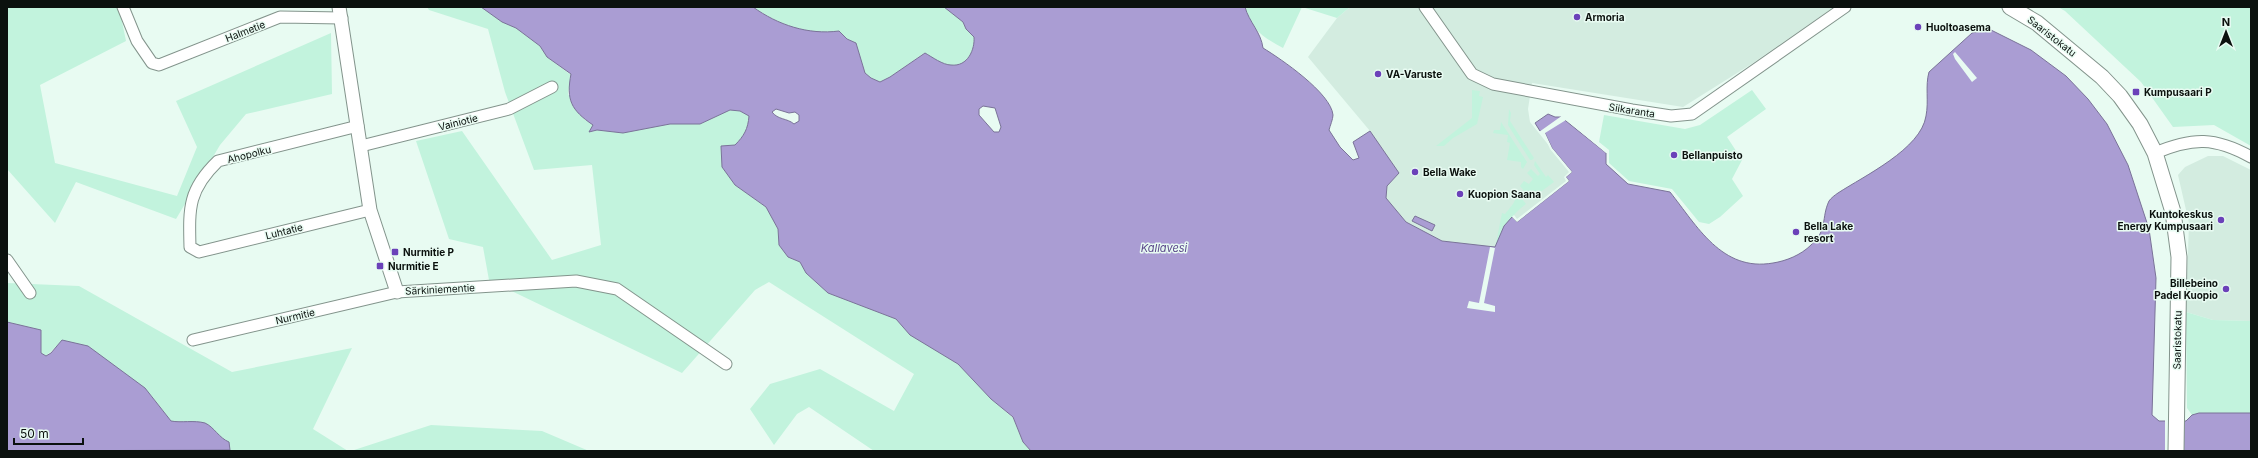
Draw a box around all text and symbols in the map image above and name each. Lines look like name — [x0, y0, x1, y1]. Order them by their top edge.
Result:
place label: Armoria — [1585, 11, 1625, 23]
marker: Armoria — [1572, 12, 1582, 22]
north arrow — [2206, 12, 2246, 52]
street label: Saaristokatu — [2025, 13, 2079, 59]
text: N — [2222, 15, 2230, 29]
street label: Halmetie — [223, 18, 267, 44]
place label: Huoltoasema — [1926, 21, 1991, 33]
marker: Huoltoasema — [1913, 22, 1923, 32]
place label: VA-Varuste — [1386, 68, 1442, 80]
marker: VA-Varuste — [1373, 69, 1383, 79]
place label: Kumpusaari P — [2144, 86, 2212, 98]
marker: Kumpusaari P — [2131, 87, 2141, 97]
street label: Siikaranta — [1608, 100, 1656, 120]
street label: Vainiotie — [437, 111, 479, 133]
street label: Ahopolku — [226, 143, 272, 165]
place label: Bellanpuisto — [1682, 149, 1743, 161]
marker: Bellanpuisto — [1669, 150, 1679, 160]
place label: Bella Wake — [1423, 166, 1476, 178]
marker: Bella Wake — [1410, 167, 1420, 177]
place label: Kuopion Saana — [1468, 188, 1541, 200]
marker: Kuopion Saana — [1455, 189, 1465, 199]
place label: Kuntokeskus Energy Kumpusaari — [2117, 208, 2213, 233]
marker: Kuntokeskus Energy Kumpusaari — [2216, 215, 2226, 225]
place label: Bella Lake resort — [1804, 220, 1853, 244]
street label: Luhtatie — [264, 221, 304, 241]
marker: Bella Lake resort — [1791, 227, 1801, 237]
water label: Kallavesi — [1141, 241, 1188, 255]
place label: Nurmitie P — [403, 246, 455, 258]
marker: Nurmitie P — [390, 247, 400, 257]
place label: Nurmitie E — [388, 260, 439, 272]
marker: Nurmitie E — [375, 261, 385, 271]
place label: Billebeino Padel Kuopio — [2154, 277, 2218, 301]
street label: Särkiniementie — [405, 281, 475, 297]
marker: Billebeino Padel Kuopio — [2221, 284, 2231, 294]
street label: Nurmitie — [274, 306, 316, 326]
street label: Saaristokatu — [2170, 310, 2184, 369]
scale bar — [14, 420, 83, 446]
text: 50 m — [20, 426, 49, 441]

